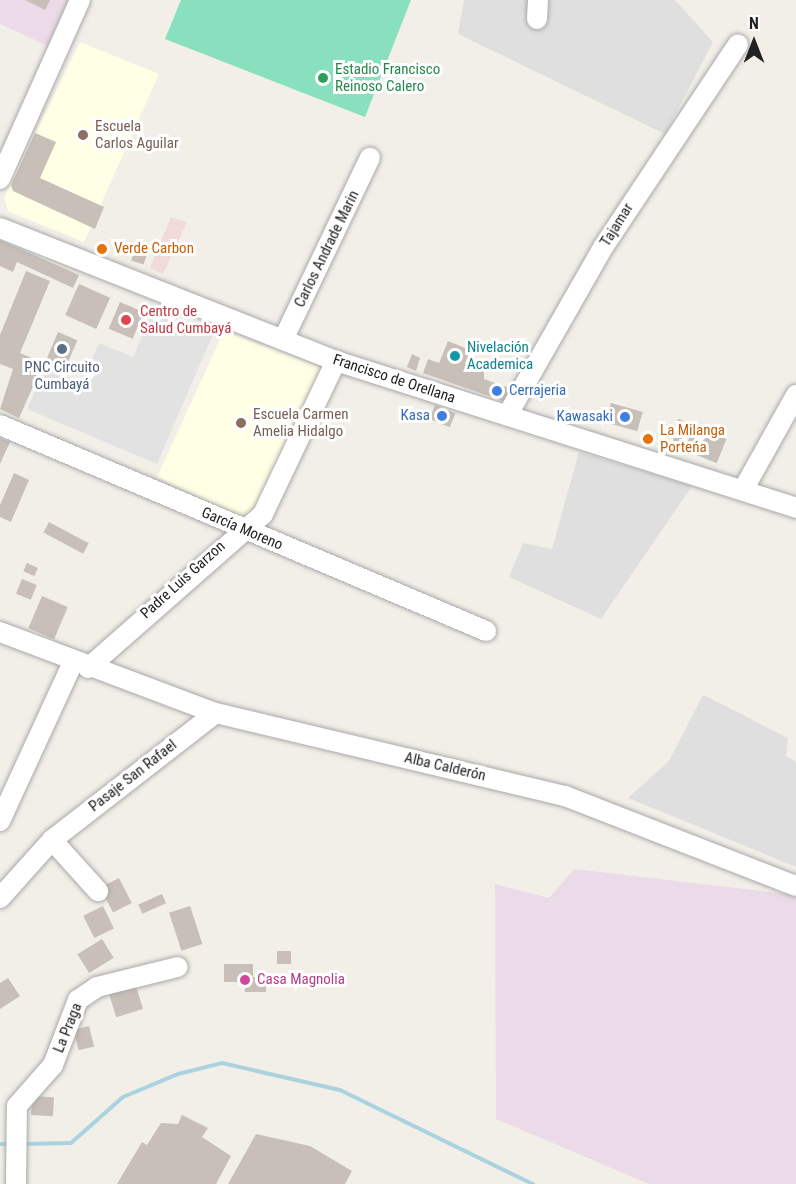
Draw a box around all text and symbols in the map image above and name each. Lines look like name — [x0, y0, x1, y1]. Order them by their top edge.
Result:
north arrow — [724, 12, 784, 72]
text: N — [749, 14, 759, 33]
place label: Estadio Francisco Reinoso Calero — [335, 60, 440, 95]
marker: Estadio Francisco Reinoso Calero — [316, 71, 330, 85]
place label: Escuela Carlos Aguilar — [95, 117, 178, 152]
marker: Escuela Carlos Aguilar — [76, 128, 90, 142]
street label: Carlos Andrade Marin — [291, 188, 363, 310]
street label: Tajamar — [597, 200, 637, 250]
place label: Verde Carbon — [114, 240, 194, 258]
marker: Verde Carbon — [95, 242, 109, 256]
place label: Centro de Salud Cumbayá — [140, 302, 231, 337]
marker: Centro de Salud Cumbayá — [117, 311, 135, 329]
place label: Nivelación Academica — [467, 338, 533, 373]
marker: PNC Circuito Cumbayá — [55, 342, 69, 356]
marker: Nivelación Academica — [448, 349, 462, 363]
street label: Francisco de Orellana — [330, 351, 458, 407]
place label: PNC Circuito Cumbayá — [24, 358, 100, 393]
place label: Cerrajeria — [509, 382, 566, 400]
marker: Cerrajeria — [490, 384, 504, 398]
place label: Escuela Carmen Amelia Hidalgo — [253, 405, 348, 440]
place label: Kasa — [401, 407, 430, 425]
place label: Kawasaki — [556, 408, 613, 426]
marker: Kasa — [435, 409, 449, 423]
marker: Kawasaki — [618, 410, 632, 424]
marker: Escuela Carmen Amelia Hidalgo — [234, 416, 248, 430]
place label: La Milanga Porteńa — [660, 421, 725, 456]
marker: La Milanga Porteńa — [641, 432, 655, 446]
street label: García Moreno — [199, 504, 285, 554]
street label: Padre Luis Garzon — [137, 537, 229, 623]
street label: Pasaje San Rafael — [85, 736, 181, 816]
street label: Alba Calderón — [403, 749, 487, 785]
place label: Casa Magnolia — [257, 971, 345, 989]
marker: Casa Magnolia — [238, 973, 252, 987]
street label: La Praga — [50, 1000, 86, 1056]

